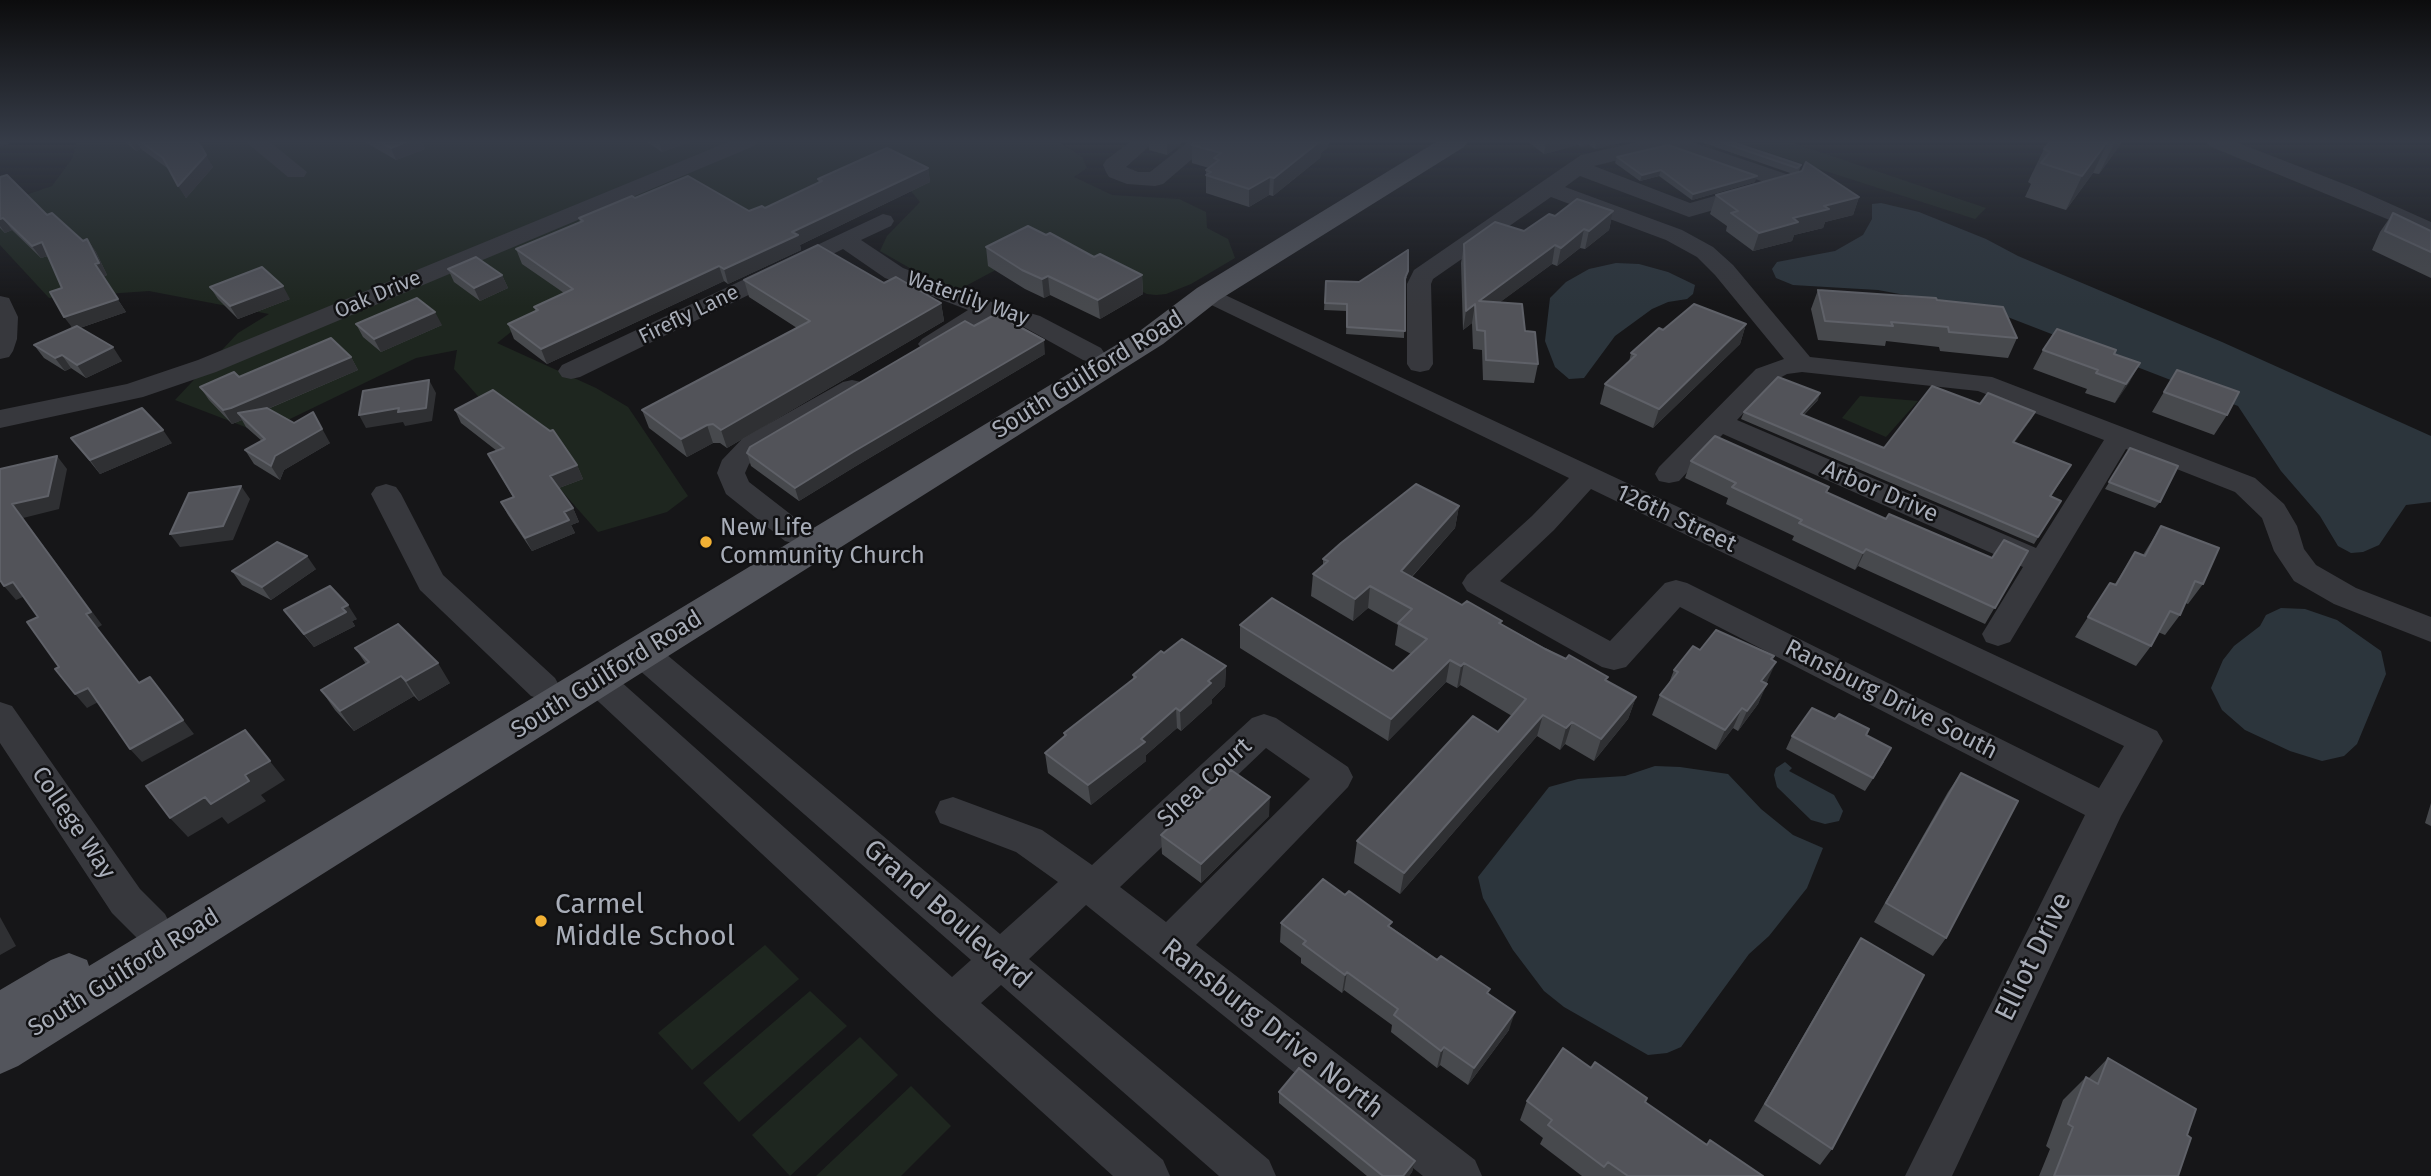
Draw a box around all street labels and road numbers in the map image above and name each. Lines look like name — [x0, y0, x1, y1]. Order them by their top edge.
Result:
street label: Oak Drive — [331, 266, 425, 324]
street label: Waterlily Way — [904, 266, 1032, 332]
street label: Firefly Lane — [635, 280, 743, 350]
street label: South Guilford Road — [987, 305, 1189, 445]
street label: Arbor Drive — [1818, 455, 1942, 529]
street label: 126th Street — [1611, 479, 1741, 559]
street label: South Guilford Road — [506, 605, 708, 745]
street label: Ransburg Drive South — [1780, 634, 2002, 766]
street label: Shea Court — [1152, 732, 1258, 834]
street label: College Way — [25, 761, 121, 885]
street label: Grand Boulevard — [856, 833, 1038, 997]
street label: Elliot Drive — [1989, 887, 2079, 1027]
street label: South Guilford Road — [23, 903, 225, 1043]
street label: Ransburg Drive North — [1154, 932, 1390, 1126]

